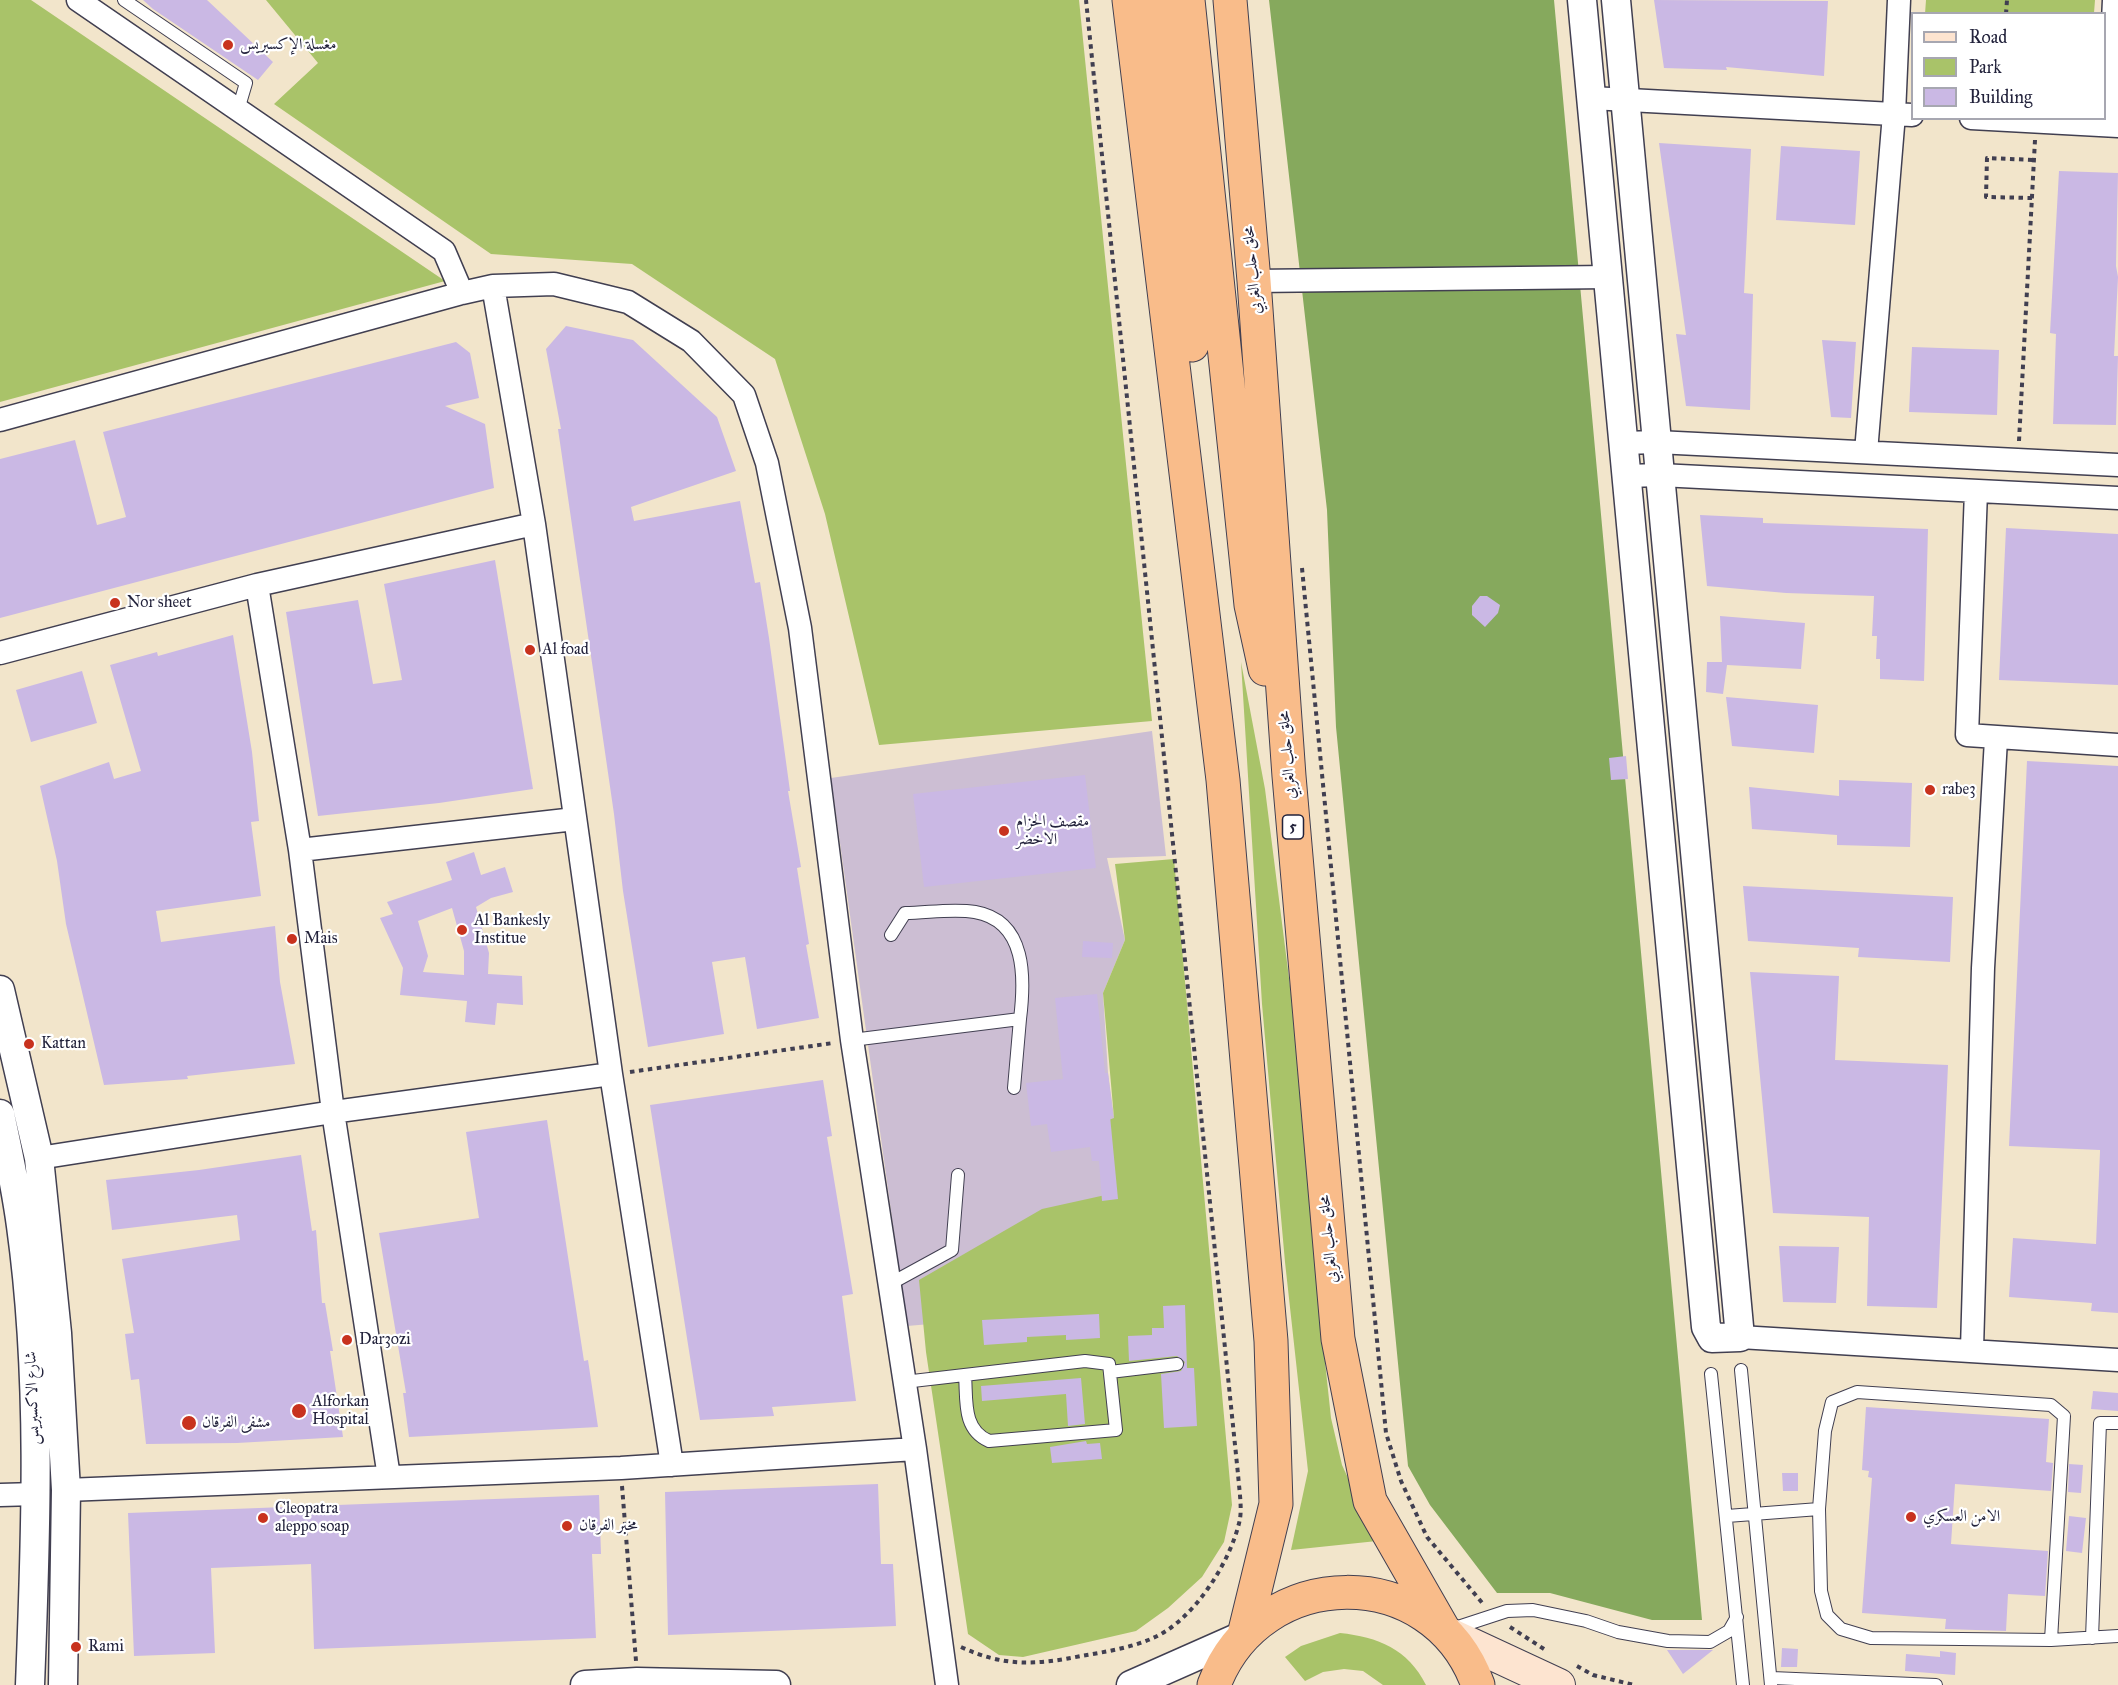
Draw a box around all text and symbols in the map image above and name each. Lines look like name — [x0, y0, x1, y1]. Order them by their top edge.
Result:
legend — [1911, 12, 2106, 120]
text: Road — [1969, 26, 2007, 48]
place label: مغسلة الإكسبريس — [240, 35, 336, 55]
marker: مغسلة الإكسبريس — [221, 38, 235, 52]
text: Park — [1969, 56, 2002, 78]
text: Building — [1969, 86, 2032, 108]
street label: محلق حلب الغربي — [1240, 225, 1266, 315]
place label: Nor sheet — [127, 593, 192, 613]
marker: Nor sheet — [108, 596, 122, 610]
place label: Al foad — [542, 640, 589, 660]
marker: Al foad — [523, 643, 537, 657]
street label: محلق حلب الغربي — [1275, 710, 1301, 800]
place label: rabe3 — [1942, 780, 1976, 800]
marker: rabe3 — [1923, 783, 1937, 797]
place label: مقصف الحزام الاخضر — [1016, 812, 1089, 850]
road number: 5 — [1282, 815, 1304, 839]
marker: مقصف الحزام الاخضر — [997, 824, 1011, 838]
place label: Al Bankesly Institue — [474, 911, 550, 949]
marker: Al Bankesly Institue — [455, 923, 469, 937]
place label: Mais — [304, 929, 337, 949]
marker: Mais — [285, 932, 299, 946]
place label: Kattan — [41, 1034, 86, 1054]
marker: Kattan — [22, 1037, 36, 1051]
street label: محلق حلب الغربي — [1316, 1194, 1342, 1284]
place label: Dar3ozi — [359, 1330, 411, 1350]
marker: Dar3ozi — [340, 1333, 354, 1347]
street label: شارع الاكسبريس — [22, 1351, 44, 1445]
place label: Alforkan Hospital — [312, 1392, 369, 1430]
marker: Alforkan Hospital — [290, 1402, 308, 1420]
place label: مشفى الفرقان — [202, 1413, 271, 1433]
marker: مشفى الفرقان — [180, 1414, 198, 1432]
place label: Cleopatra aleppo soap — [275, 1499, 349, 1537]
place label: الامن العسكري — [1923, 1507, 2000, 1527]
marker: الامن العسكري — [1904, 1510, 1918, 1524]
marker: Cleopatra aleppo soap — [256, 1511, 270, 1525]
place label: مخبر الفرقان — [579, 1516, 638, 1536]
marker: مخبر الفرقان — [560, 1519, 574, 1533]
place label: Rami — [88, 1637, 124, 1657]
marker: Rami — [69, 1640, 83, 1654]

